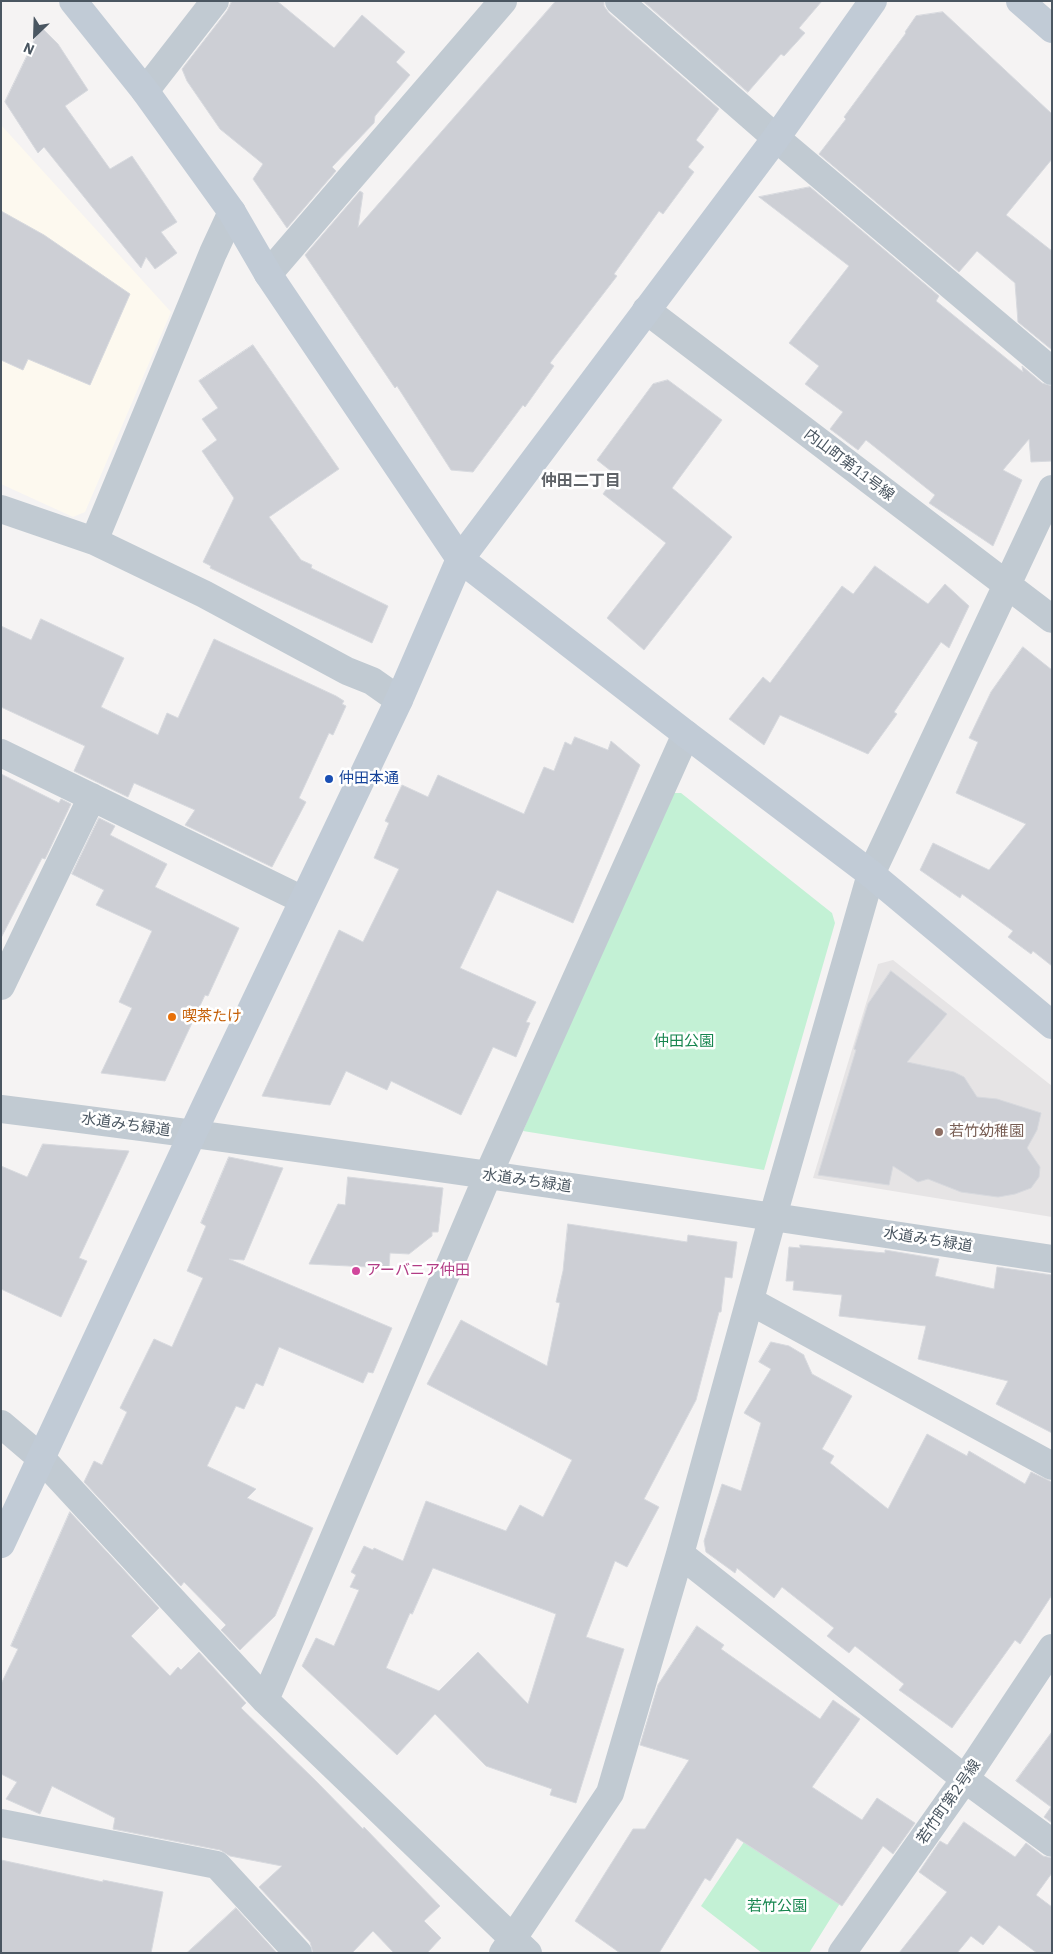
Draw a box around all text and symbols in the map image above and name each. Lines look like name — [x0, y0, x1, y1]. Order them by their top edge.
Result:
north arrow — [10, 10, 60, 60]
text: N — [21, 38, 37, 59]
street label: 内山町第11号線 — [800, 425, 898, 505]
district label: 仲田二丁目 — [541, 471, 621, 491]
place label: 仲田本通 — [339, 770, 399, 788]
marker: 仲田本通 — [323, 773, 335, 785]
place label: 喫茶たけ — [182, 1008, 242, 1026]
marker: 喫茶たけ — [166, 1011, 178, 1023]
park label: 仲田公園 — [654, 1033, 714, 1051]
street label: 水道みち緑道 — [80, 1110, 172, 1140]
place label: 若竹幼稚園 — [949, 1123, 1024, 1141]
marker: 若竹幼稚園 — [933, 1126, 945, 1138]
street label: 水道みち緑道 — [481, 1166, 573, 1196]
street label: 水道みち緑道 — [882, 1224, 974, 1256]
place label: アーバニア仲田 — [366, 1262, 470, 1280]
marker: アーバニア仲田 — [350, 1265, 362, 1277]
street label: 若竹町第2号線 — [913, 1756, 985, 1848]
park label: 若竹公園 — [747, 1898, 807, 1916]

